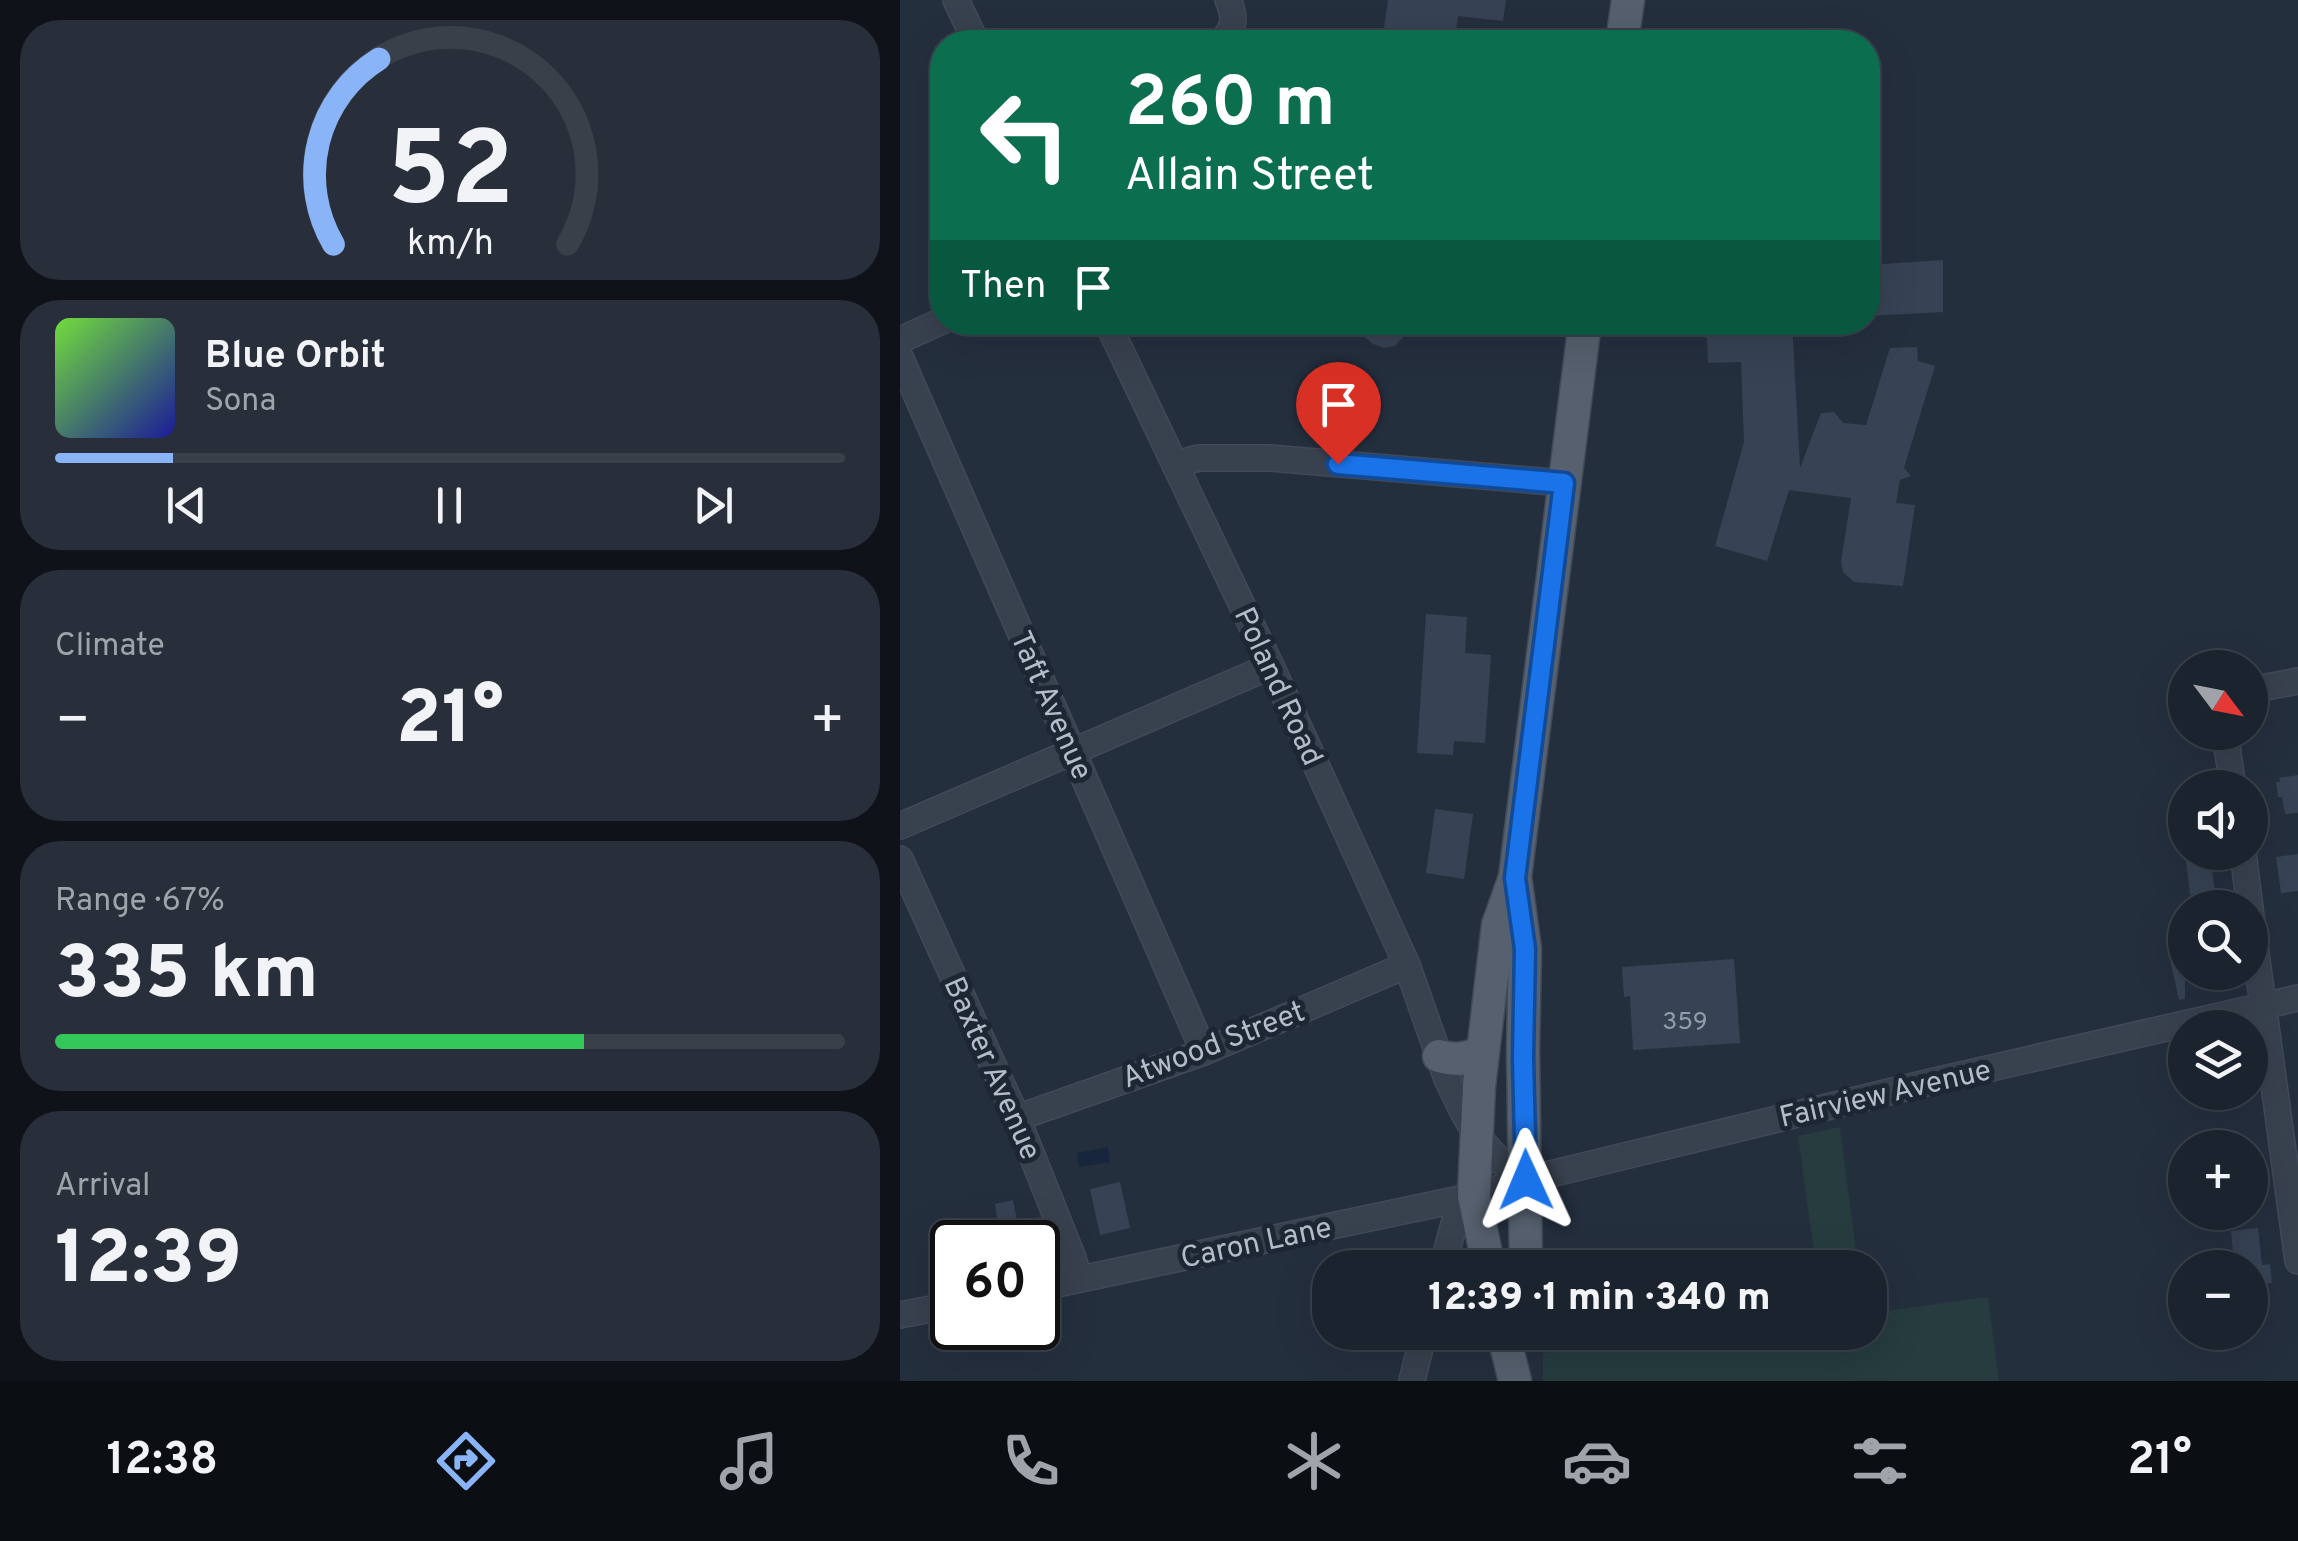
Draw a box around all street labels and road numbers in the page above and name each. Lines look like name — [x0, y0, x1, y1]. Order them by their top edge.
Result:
street label: Poland Road — [1224, 602, 1330, 772]
street label: Taft Avenue — [1000, 626, 1099, 786]
street label: Baxter Avenue — [934, 972, 1048, 1166]
street label: Atwood Street — [1117, 995, 1311, 1098]
street label: Fairview Avenue — [1776, 1053, 1995, 1138]
street label: Caron Lane — [1178, 1210, 1335, 1278]

